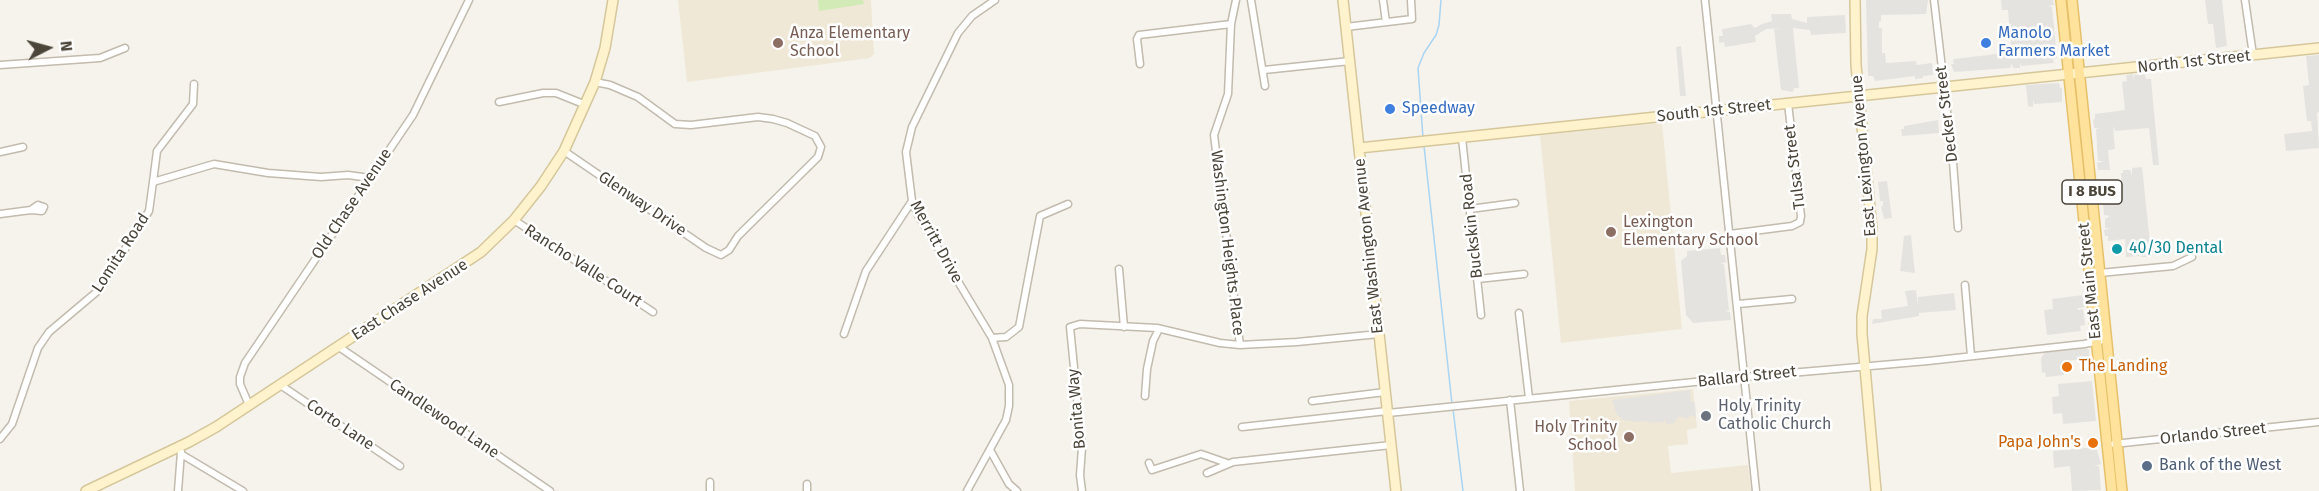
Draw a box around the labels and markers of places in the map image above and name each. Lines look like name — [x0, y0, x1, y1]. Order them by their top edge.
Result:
place label: Anza Elementary School — [790, 24, 910, 62]
place label: Manolo Farmers Market — [1998, 24, 2110, 62]
marker: Anza Elementary School — [771, 36, 785, 50]
marker: Manolo Farmers Market — [1979, 36, 1993, 50]
place label: Speedway — [1402, 99, 1475, 119]
marker: Speedway — [1383, 102, 1397, 116]
place label: Lexington Elementary School — [1623, 213, 1758, 251]
marker: Lexington Elementary School — [1604, 225, 1618, 239]
place label: 40/30 Dental — [2129, 239, 2223, 259]
marker: 40/30 Dental — [2110, 242, 2124, 256]
place label: The Landing — [2079, 357, 2167, 377]
marker: The Landing — [2060, 360, 2074, 374]
place label: Holy Trinity Catholic Church — [1718, 397, 1831, 435]
marker: Holy Trinity Catholic Church — [1699, 409, 1713, 423]
place label: Holy Trinity School — [1534, 418, 1617, 456]
marker: Holy Trinity School — [1622, 430, 1636, 444]
place label: Papa John's — [1998, 433, 2081, 453]
marker: Papa John's — [2086, 436, 2100, 450]
place label: Bank of the West — [2159, 456, 2281, 476]
marker: Bank of the West — [2140, 459, 2154, 473]

